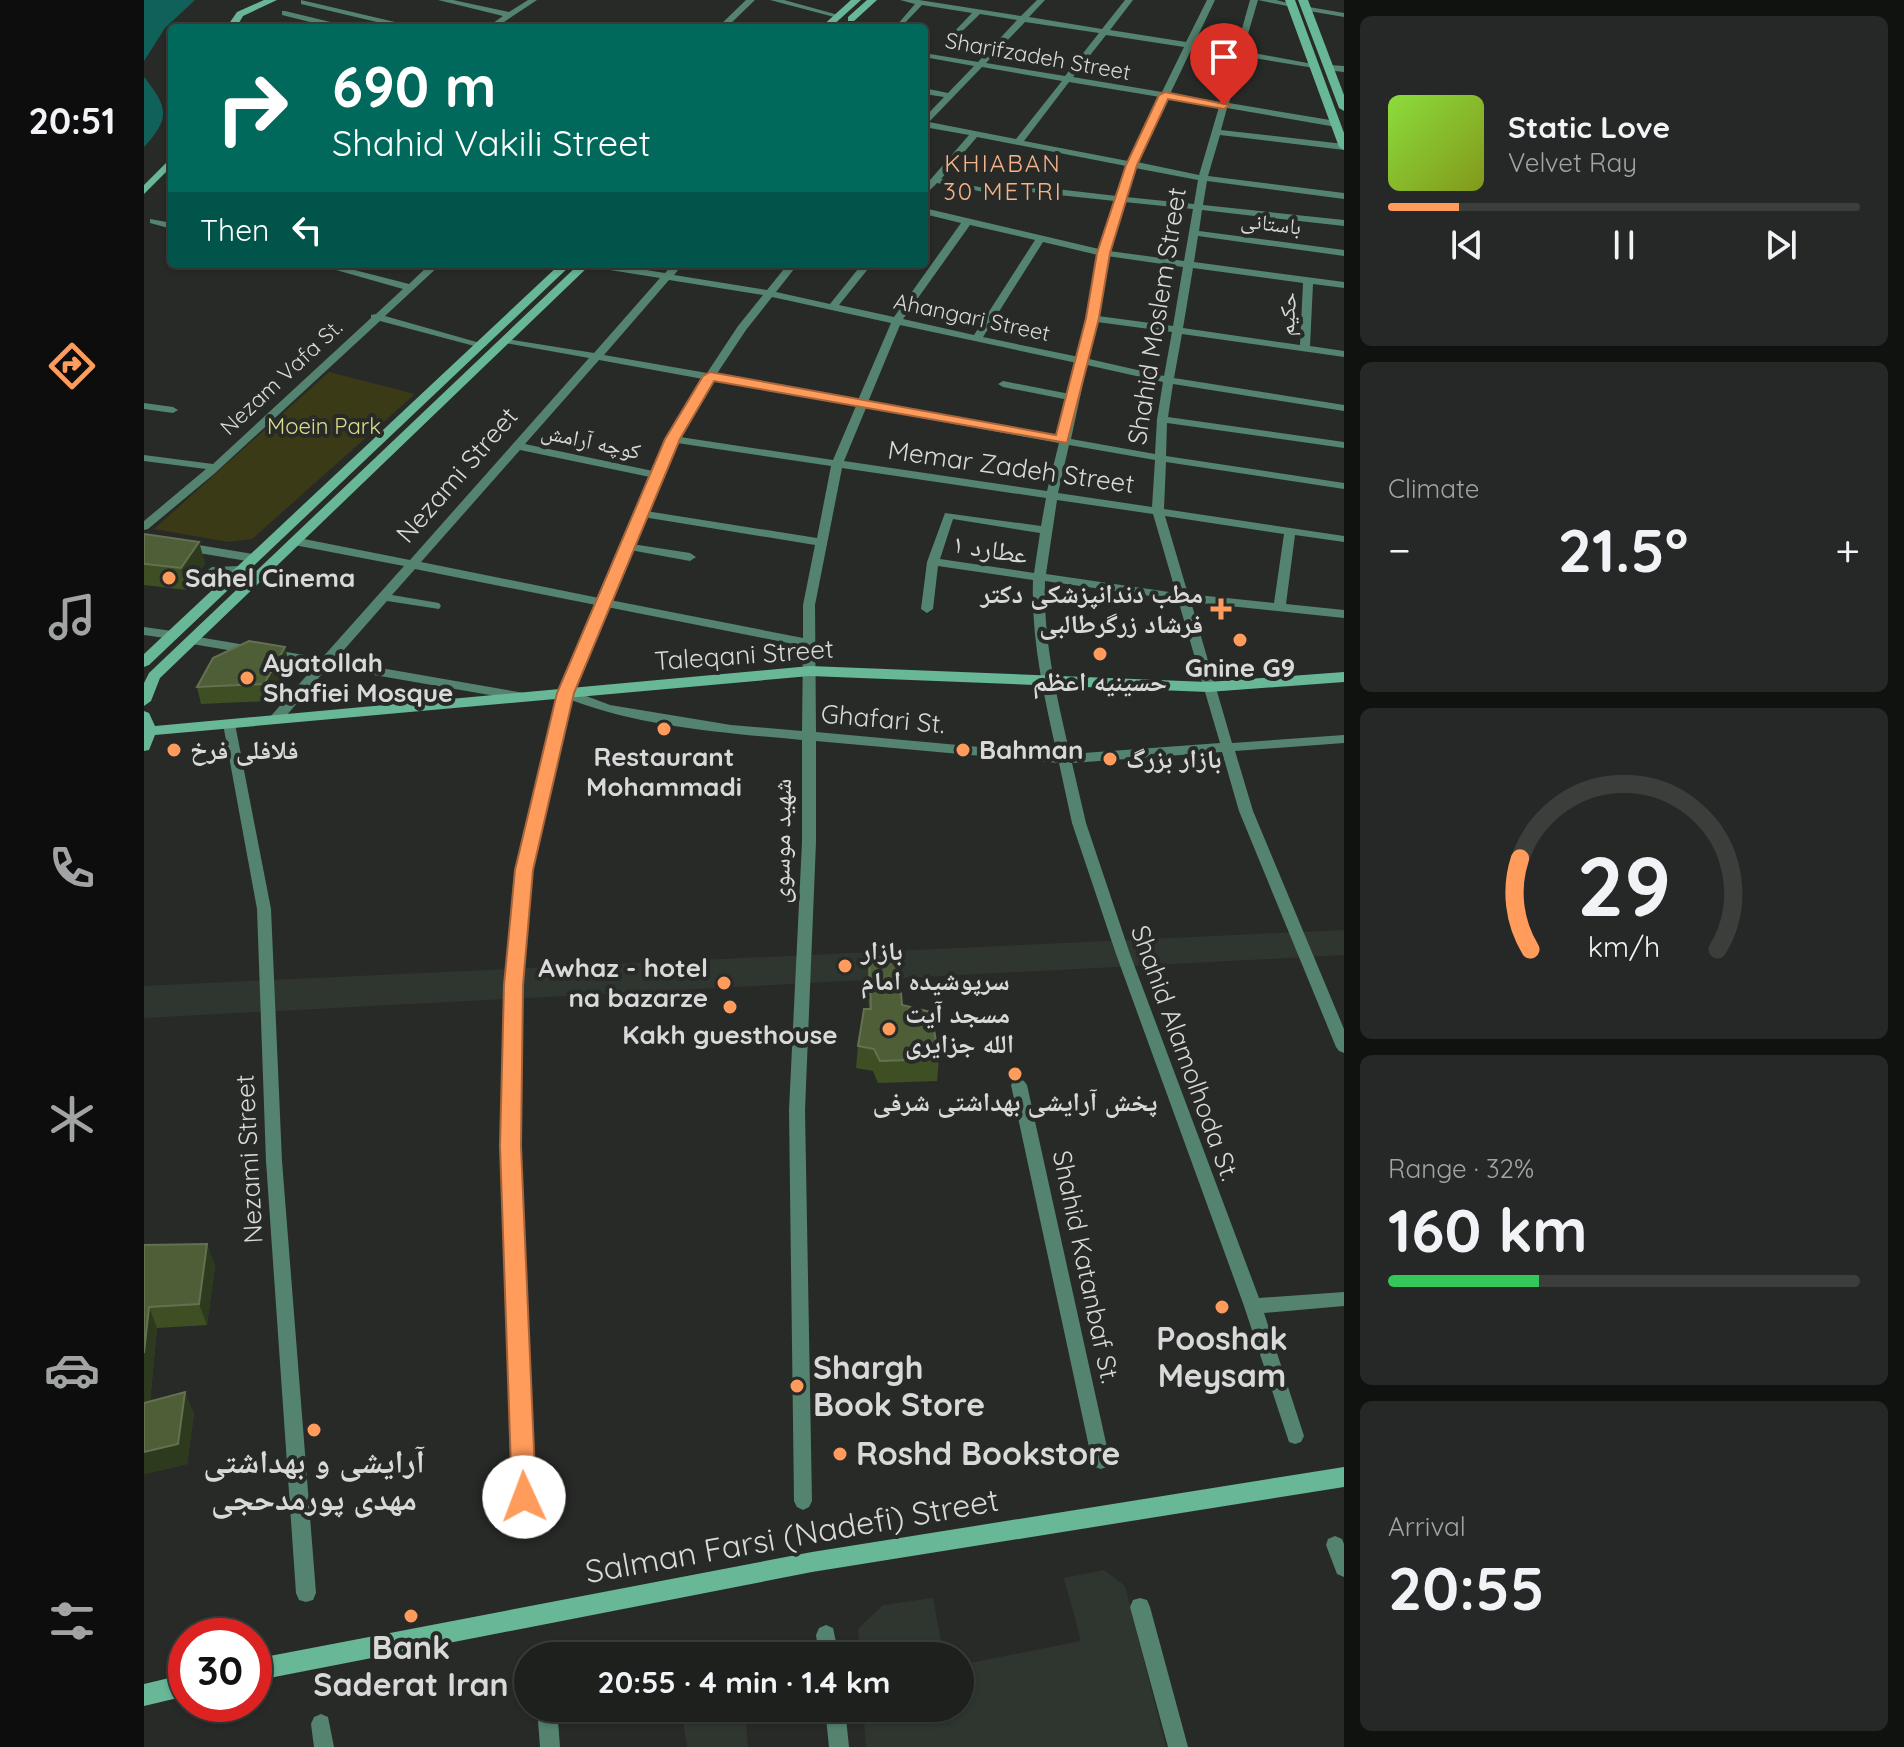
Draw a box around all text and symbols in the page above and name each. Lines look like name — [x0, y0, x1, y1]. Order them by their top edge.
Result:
pin — [1190, 23, 1258, 105]
street label: Sharifzadeh Street — [943, 26, 1133, 86]
icon: arrive — [1202, 35, 1246, 79]
text: 690 m — [332, 51, 496, 121]
icon: right — [200, 56, 304, 160]
text: 20:51 — [28, 98, 116, 143]
text: Static Love — [1508, 108, 1670, 146]
text: Shahid Vakili Street — [332, 120, 651, 165]
text: Velvet Ray — [1508, 146, 1637, 179]
district label: KHIABAN 30 METRI — [943, 148, 1063, 206]
street label: Shahid Moslem Street — [1120, 185, 1193, 447]
street label: باستانی — [1239, 205, 1303, 241]
icon: left — [285, 208, 329, 252]
text: Then — [200, 211, 269, 249]
icon: previous — [1445, 223, 1489, 267]
icon: pause — [1602, 223, 1646, 267]
icon: next — [1759, 223, 1803, 267]
street label: Ahangari Street — [891, 287, 1053, 347]
street label: حکیم — [1272, 291, 1303, 337]
street label: Nezam Vafa St. — [214, 313, 348, 441]
icon: directions — [44, 338, 100, 394]
street label: Nezami Street — [389, 400, 525, 549]
park label: Moein Park — [267, 412, 381, 440]
street label: کوچه آرامش — [539, 417, 643, 465]
street label: Memar Zadeh Street — [886, 433, 1136, 500]
text: Climate — [1388, 472, 1479, 505]
text: 21.5° — [1558, 512, 1688, 587]
text: − — [1388, 522, 1411, 577]
text: + — [1835, 522, 1860, 577]
street label: عطارد ۱ — [950, 526, 1030, 571]
place label: Sahel Cinema — [185, 561, 355, 594]
marker: Sahel Cinema — [160, 569, 178, 587]
place label: مطب دندانپزشکی دکتر فرشاد زرگرطالبی — [980, 577, 1203, 640]
icon: music — [44, 589, 100, 645]
marker: مطب دندانپزشکی دکتر فرشاد زرگرطالبی — [1210, 598, 1232, 620]
marker: Gnine G9 — [1231, 631, 1249, 649]
street label: Taleqani Street — [653, 632, 835, 677]
marker: حسینیه اعظم — [1091, 645, 1109, 663]
place label: Ayatollah Shafiei Mosque — [263, 646, 453, 709]
place label: Gnine G9 — [1185, 651, 1295, 684]
place label: حسینیه اعظم — [1033, 665, 1167, 700]
marker: Ayatollah Shafiei Mosque — [238, 669, 256, 687]
street label: Ghafari St. — [820, 697, 947, 740]
marker: Restaurant Mohammadi — [655, 720, 673, 738]
place label: فلافلی فرخ — [190, 733, 299, 766]
place label: Bahman — [979, 733, 1083, 766]
place label: Restaurant Mohammadi — [586, 740, 742, 803]
marker: فلافلی فرخ — [165, 741, 183, 759]
marker: Bahman — [954, 741, 972, 759]
place label: بازار بزرگ — [1126, 742, 1221, 775]
marker: بازار بزرگ — [1101, 750, 1119, 768]
street label: شهید موسوی — [763, 778, 798, 904]
text: 29 — [1577, 832, 1671, 936]
icon: phone — [44, 840, 100, 896]
street label: Shahid Alamolhoda St. — [1124, 921, 1247, 1185]
text: km/h — [1588, 928, 1660, 964]
place label: بازار سرپوشیده امام — [860, 934, 1010, 999]
place label: Awhaz - hotel na bazarze — [538, 951, 708, 1014]
marker: بازار سرپوشیده امام — [836, 957, 854, 975]
marker: Awhaz - hotel na bazarze — [715, 974, 733, 992]
place label: مسجد آیت الله جزایری — [905, 997, 1014, 1060]
marker: Kakh guesthouse — [721, 998, 739, 1016]
place label: Kakh guesthouse — [622, 1018, 838, 1051]
marker: مسجد آیت الله جزایری — [880, 1020, 898, 1038]
marker: پخش آرایشی بهداشتی شرفی — [1006, 1065, 1024, 1083]
street label: Nezami Street — [228, 1074, 269, 1244]
place label: پخش آرایشی بهداشتی شرفی — [873, 1085, 1157, 1118]
icon: climate — [44, 1091, 100, 1147]
street label: Shahid Katanbaf St. — [1046, 1147, 1127, 1386]
text: Range · 32% — [1388, 1152, 1534, 1185]
text: 160 km — [1388, 1192, 1588, 1267]
marker: Pooshak Meysam — [1213, 1298, 1231, 1316]
place label: Pooshak Meysam — [1156, 1318, 1288, 1395]
icon: car — [44, 1342, 100, 1398]
place label: Shargh Book Store — [813, 1347, 985, 1424]
marker: Shargh Book Store — [788, 1377, 806, 1395]
marker: آرایشی و بهداشتی مهدی پورمدحجی — [305, 1421, 323, 1439]
place label: Roshd Bookstore — [856, 1433, 1120, 1473]
place label: آرایشی و بهداشتی مهدی پورمدحجی — [203, 1441, 425, 1519]
marker: Roshd Bookstore — [831, 1445, 849, 1463]
position arrow — [482, 1455, 566, 1539]
street label: Salman Farsi (Nadefi) Street — [582, 1479, 1002, 1591]
text: Arrival — [1388, 1510, 1466, 1543]
text: 20:55 — [1388, 1550, 1544, 1625]
icon: filters — [44, 1593, 100, 1649]
marker: Bank Saderat Iran — [402, 1607, 420, 1625]
speed limit sign: 30 — [168, 1618, 272, 1722]
place label: Bank Saderat Iran — [313, 1627, 509, 1704]
text: 20:55 · 4 min · 1.4 km — [598, 1663, 890, 1701]

